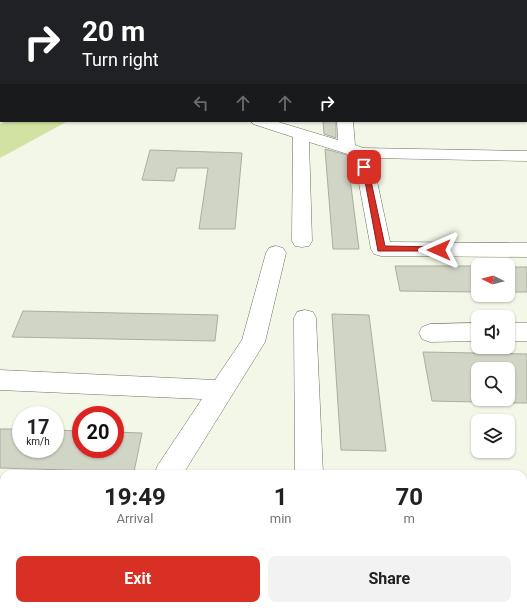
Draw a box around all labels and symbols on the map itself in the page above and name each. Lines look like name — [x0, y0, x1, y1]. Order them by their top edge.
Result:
pin — [347, 150, 381, 184]
position arrow — [418, 229, 460, 271]
north arrow — [471, 258, 515, 302]
speed limit sign: 20 — [72, 406, 124, 458]

